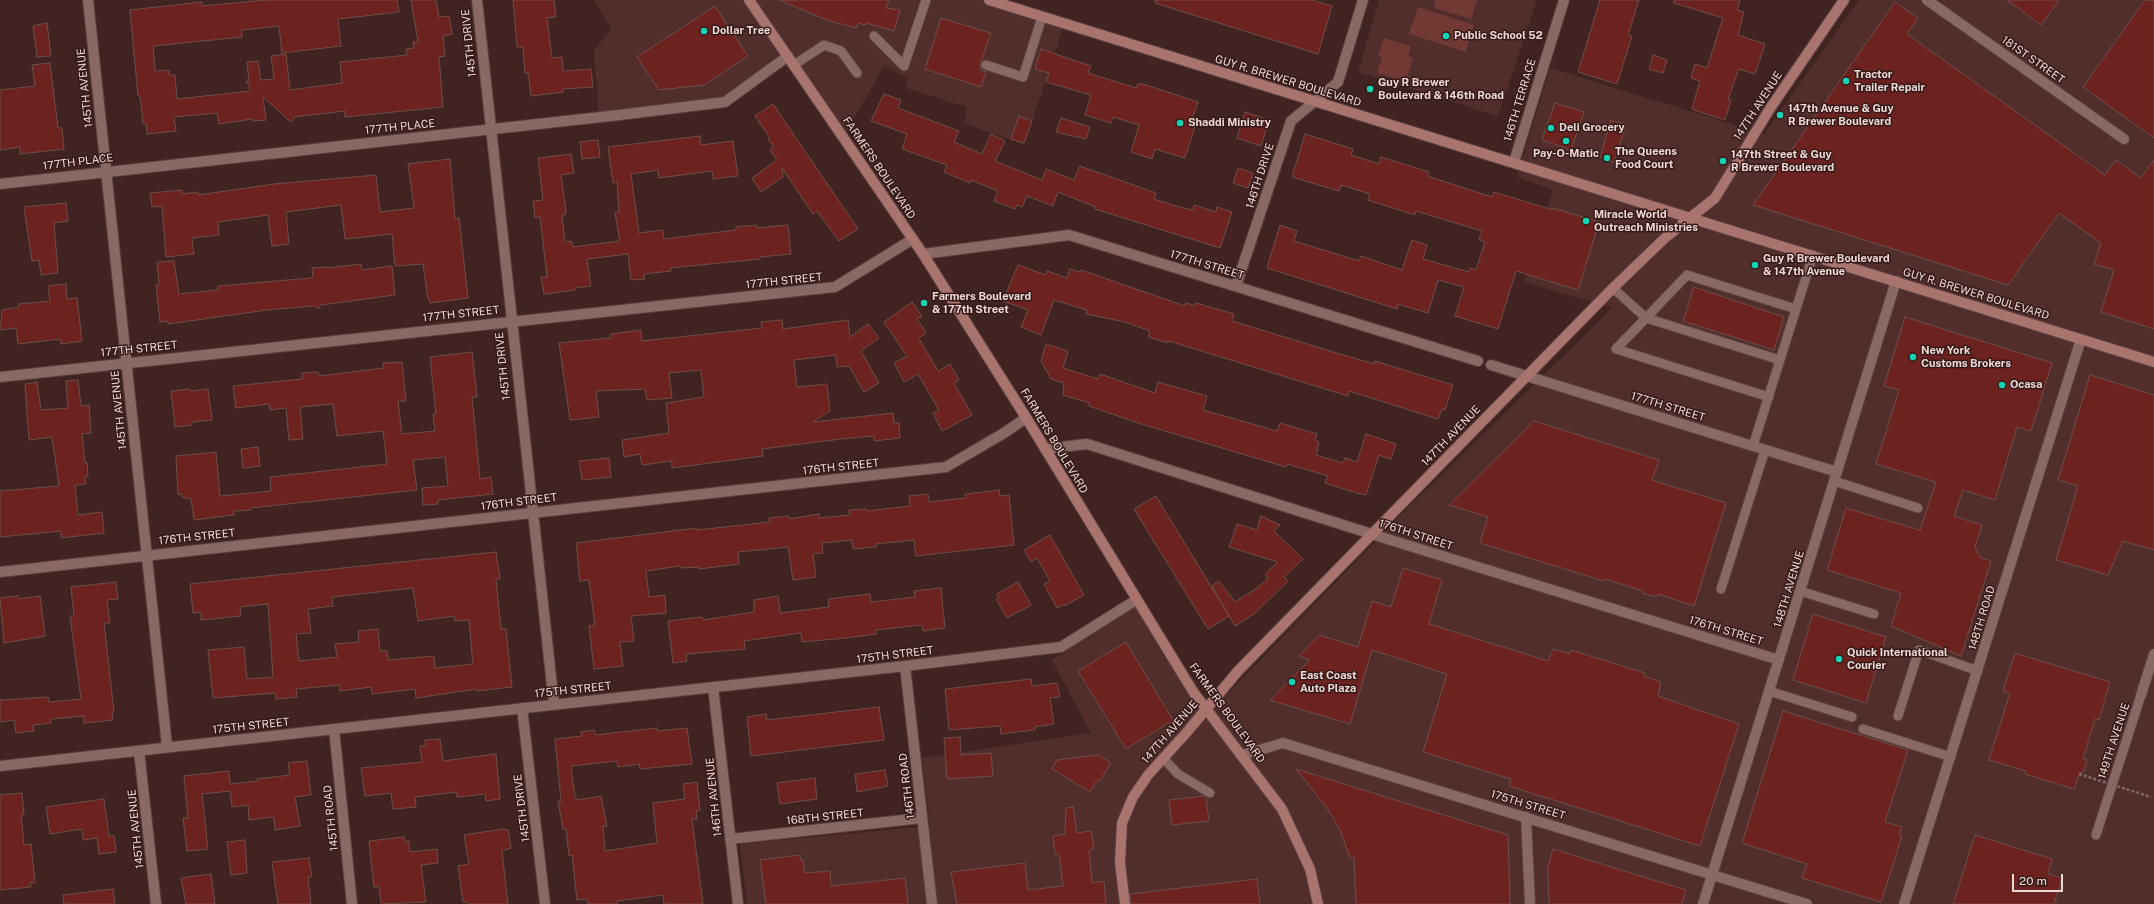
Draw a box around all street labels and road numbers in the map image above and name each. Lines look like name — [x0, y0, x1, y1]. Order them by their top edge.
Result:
street label: 145TH DRIVE — [459, 8, 479, 78]
street label: 181ST STREET — [1999, 33, 2067, 87]
street label: 145TH AVENUE — [74, 48, 96, 128]
street label: GUY R. BREWER BOULEVARD — [1213, 52, 1363, 110]
street label: 146TH TERRACE — [1501, 57, 1539, 143]
street label: 147TH AVENUE — [1731, 69, 1785, 143]
street label: FARMERS BOULEVARD — [840, 114, 918, 222]
street label: 177TH PLACE — [364, 117, 436, 137]
street label: 146TH DRIVE — [1243, 141, 1277, 211]
street label: 177TH PLACE — [42, 151, 114, 173]
street label: 177TH STREET — [1168, 247, 1246, 283]
street label: GUY R. BREWER BOULEVARD — [1901, 265, 2051, 323]
street label: 177TH STREET — [745, 270, 823, 292]
street label: 177TH STREET — [422, 303, 500, 325]
street label: 145TH DRIVE — [493, 331, 513, 401]
street label: 177TH STREET — [100, 338, 178, 360]
street label: 145TH AVENUE — [108, 370, 130, 450]
street label: FARMERS BOULEVARD — [1017, 386, 1091, 496]
street label: 177TH STREET — [1629, 389, 1707, 425]
street label: 147TH AVENUE — [1419, 403, 1483, 469]
street label: 176TH STREET — [802, 456, 880, 478]
street label: 176TH STREET — [480, 491, 558, 513]
street label: 176TH STREET — [1377, 517, 1455, 553]
street label: 176TH STREET — [158, 526, 236, 548]
street label: 148TH AVENUE — [1771, 549, 1807, 629]
street label: 148TH ROAD — [1966, 584, 1998, 652]
street label: 176TH STREET — [1687, 613, 1765, 649]
street label: 175TH STREET — [856, 644, 934, 666]
street label: FARMERS BOULEVARD — [1186, 661, 1268, 765]
street label: 175TH STREET — [534, 679, 612, 701]
street label: 147TH AVENUE — [1139, 698, 1201, 766]
street label: 149TH AVENUE — [2095, 701, 2133, 781]
street label: 175TH STREET — [212, 715, 290, 737]
street label: 146TH ROAD — [896, 752, 918, 820]
street label: 146TH AVENUE — [703, 757, 725, 837]
street label: 145TH DRIVE — [511, 773, 533, 843]
street label: 145TH ROAD — [321, 784, 341, 852]
street label: 175TH STREET — [1489, 787, 1567, 823]
street label: 145TH AVENUE — [125, 789, 147, 869]
street label: 168TH STREET — [786, 806, 864, 828]

